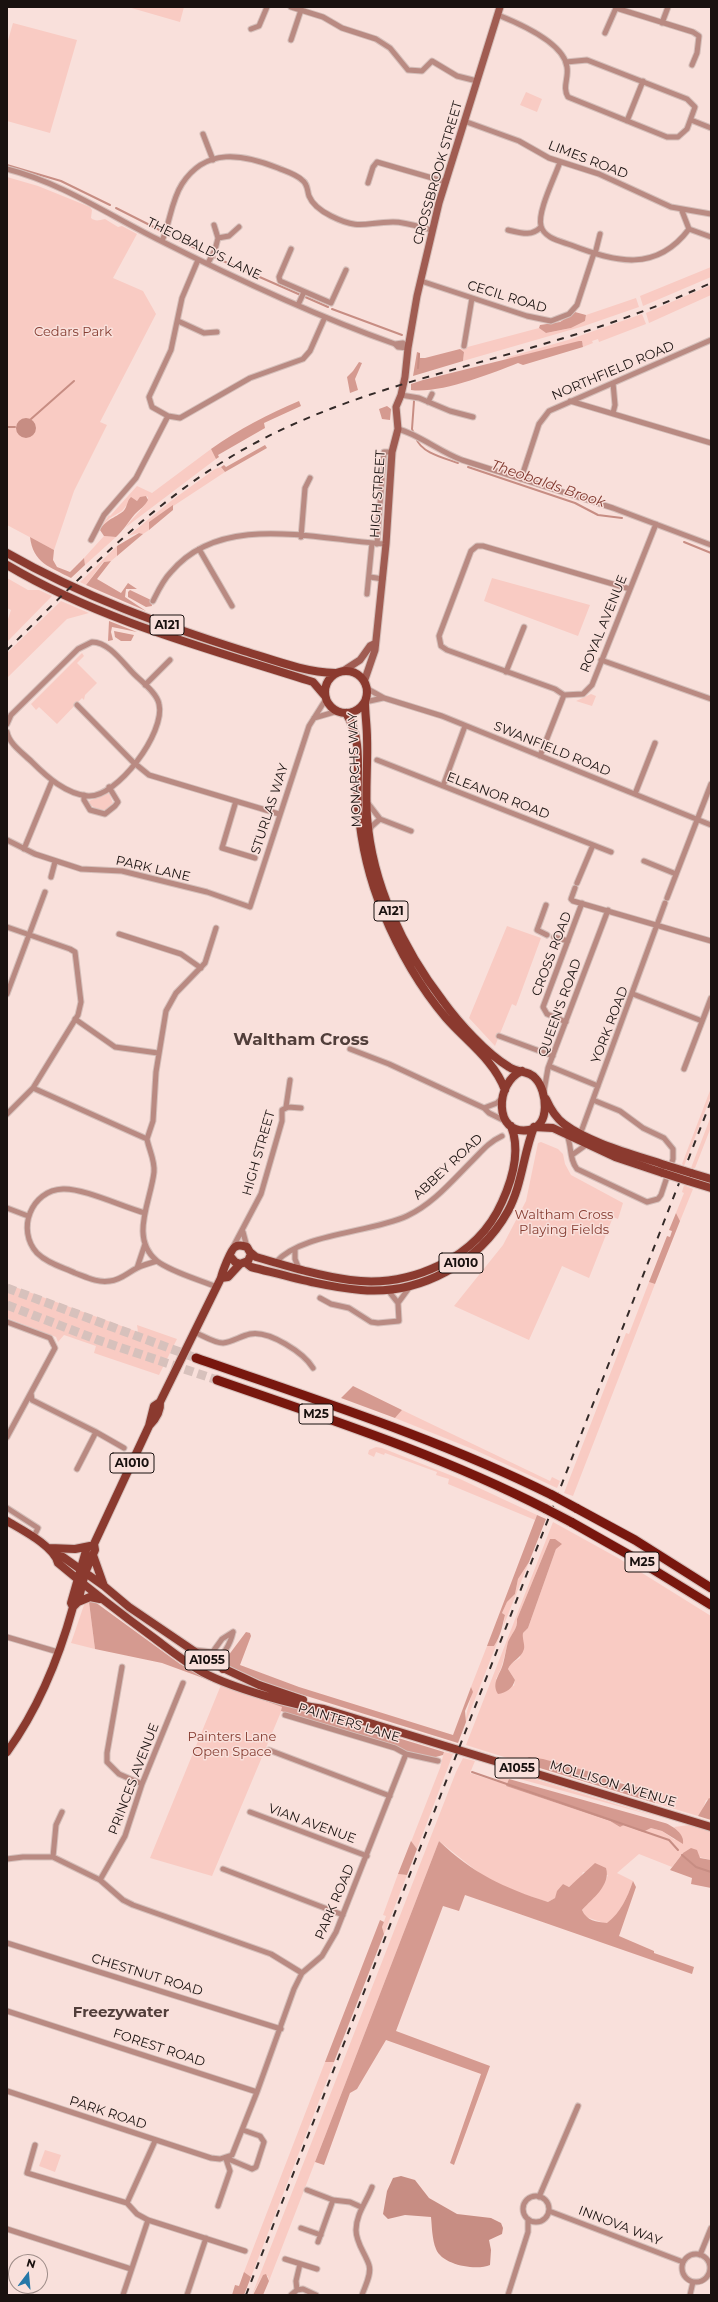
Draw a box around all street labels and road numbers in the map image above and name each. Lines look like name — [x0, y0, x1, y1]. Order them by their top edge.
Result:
street label: CROSSBROOK STREET — [410, 99, 466, 247]
street label: LIMES ROAD — [546, 138, 630, 182]
street label: THEOBALD'S LANE — [144, 215, 264, 283]
street label: CECIL ROAD — [465, 278, 549, 316]
street label: NORTHFIELD ROAD — [549, 338, 677, 404]
street label: HIGH STREET — [367, 450, 389, 538]
street label: ROYAL AVENUE — [577, 573, 631, 675]
road number: A121 — [150, 615, 184, 635]
street label: MONARCHS WAY — [345, 712, 365, 828]
street label: SWANFIELD ROAD — [491, 718, 613, 780]
street label: STURLAS WAY — [248, 762, 292, 856]
street label: ELEANOR ROAD — [444, 769, 552, 823]
street label: PARK LANE — [114, 853, 192, 885]
road number: A121 — [374, 901, 408, 921]
street label: CROSS ROAD — [529, 910, 575, 998]
street label: QUEEN'S ROAD — [535, 957, 585, 1059]
street label: YORK ROAD — [588, 984, 632, 1066]
street label: HIGH STREET — [239, 1109, 279, 1197]
street label: ABBEY ROAD — [410, 1131, 486, 1203]
road number: A1010 — [439, 1253, 483, 1273]
road number: M25 — [299, 1404, 333, 1424]
road number: A1010 — [110, 1453, 154, 1473]
road number: M25 — [625, 1552, 659, 1572]
road number: A1055 — [185, 1650, 229, 1670]
street label: PAINTERS LANE — [296, 1700, 402, 1746]
street label: PRINCES AVENUE — [106, 1721, 162, 1837]
street label: MOLLISON AVENUE — [548, 1757, 678, 1811]
road number: A1055 — [495, 1758, 539, 1778]
street label: VIAN AVENUE — [266, 1801, 358, 1847]
street label: PARK ROAD — [312, 1862, 358, 1942]
street label: CHESTNUT ROAD — [89, 1951, 205, 1999]
street label: FOREST ROAD — [111, 2026, 207, 2070]
street label: PARK ROAD — [67, 2093, 149, 2133]
street label: INNOVA WAY — [576, 2203, 664, 2249]

